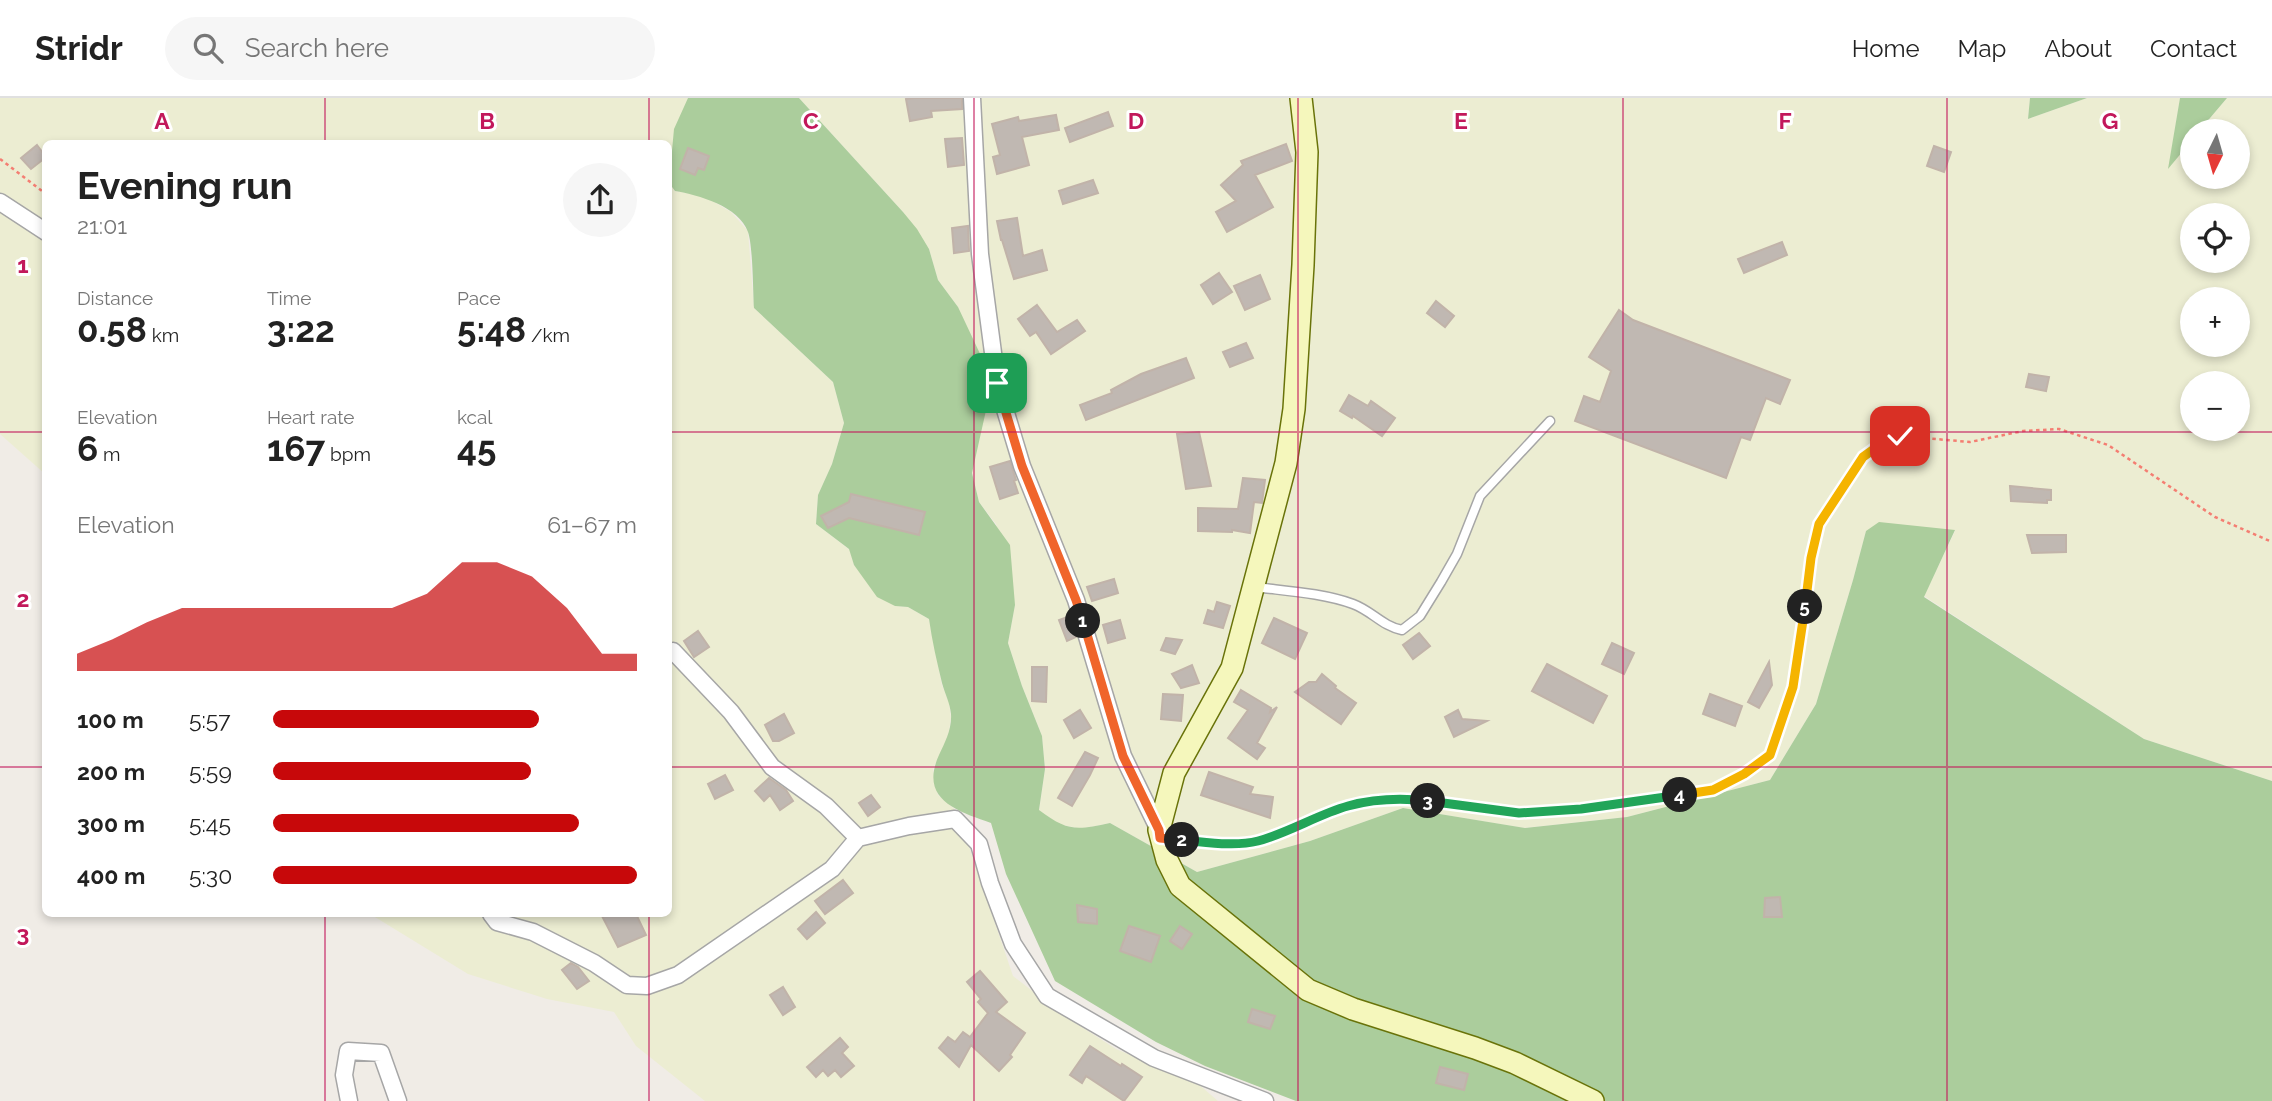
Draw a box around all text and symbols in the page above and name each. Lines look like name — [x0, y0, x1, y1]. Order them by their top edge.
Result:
search box — [165, 17, 655, 80]
text: Stridr — [35, 29, 123, 68]
icon: search — [189, 29, 227, 67]
text: Search here — [245, 33, 389, 63]
text: Home — [1852, 34, 1920, 63]
text: Map — [1958, 34, 2006, 63]
text: About — [2044, 34, 2112, 63]
text: Contact — [2150, 34, 2237, 63]
text: A — [154, 107, 170, 134]
text: B — [479, 107, 495, 134]
text: C — [803, 107, 819, 134]
text: D — [1128, 107, 1144, 134]
text: E — [1454, 107, 1468, 134]
text: F — [1778, 107, 1792, 134]
text: G — [2102, 107, 2118, 134]
north arrow — [2180, 119, 2250, 189]
map controls — [2180, 119, 2250, 441]
text: Evening run — [77, 163, 292, 208]
button: share — [563, 163, 637, 237]
button: locate — [2180, 203, 2250, 273]
text: 21:01 — [77, 212, 127, 239]
text: 1 — [17, 251, 29, 278]
text: Distance — [77, 287, 153, 309]
text: Time — [267, 287, 311, 309]
text: Pace — [457, 287, 501, 309]
button: + — [2180, 287, 2250, 357]
text: 0.58 — [77, 309, 147, 350]
text: 3:22 — [267, 309, 335, 350]
text: 5:48 — [457, 309, 526, 350]
text: km — [147, 324, 179, 346]
text: /km — [526, 324, 570, 346]
pin — [967, 353, 1027, 413]
icon: arrive — [978, 364, 1016, 402]
button: − — [2180, 371, 2250, 441]
text: Elevation — [77, 406, 158, 428]
text: Heart rate — [267, 406, 355, 428]
text: kcal — [457, 406, 493, 428]
pin — [1870, 406, 1930, 466]
icon: check — [1881, 417, 1919, 455]
text: 6 — [77, 428, 98, 469]
text: 167 — [267, 428, 325, 469]
text: 45 — [457, 428, 496, 469]
text: m — [98, 443, 121, 465]
text: bpm — [325, 443, 371, 465]
text: Elevation — [77, 511, 175, 538]
text: 61–67 m — [547, 511, 637, 538]
text: 2 — [17, 585, 29, 612]
pin: 5 — [1787, 589, 1822, 624]
text: 5 — [1799, 595, 1810, 617]
pin: 1 — [1066, 603, 1100, 638]
text: 1 — [1078, 609, 1087, 631]
text: 100 m — [77, 706, 144, 733]
text: 5:57 — [189, 706, 231, 733]
text: 200 m — [77, 758, 145, 785]
text: 5:59 — [189, 758, 232, 785]
pin: 4 — [1662, 778, 1698, 812]
text: 4 — [1674, 783, 1685, 805]
pin: 3 — [1410, 784, 1446, 818]
text: 3 — [1422, 789, 1433, 811]
text: 300 m — [77, 810, 145, 837]
text: 5:45 — [189, 810, 231, 837]
pin: 2 — [1164, 822, 1200, 858]
text: 2 — [1176, 828, 1187, 850]
text: 400 m — [77, 862, 145, 889]
text: 5:30 — [189, 862, 232, 889]
text: 3 — [17, 920, 29, 947]

